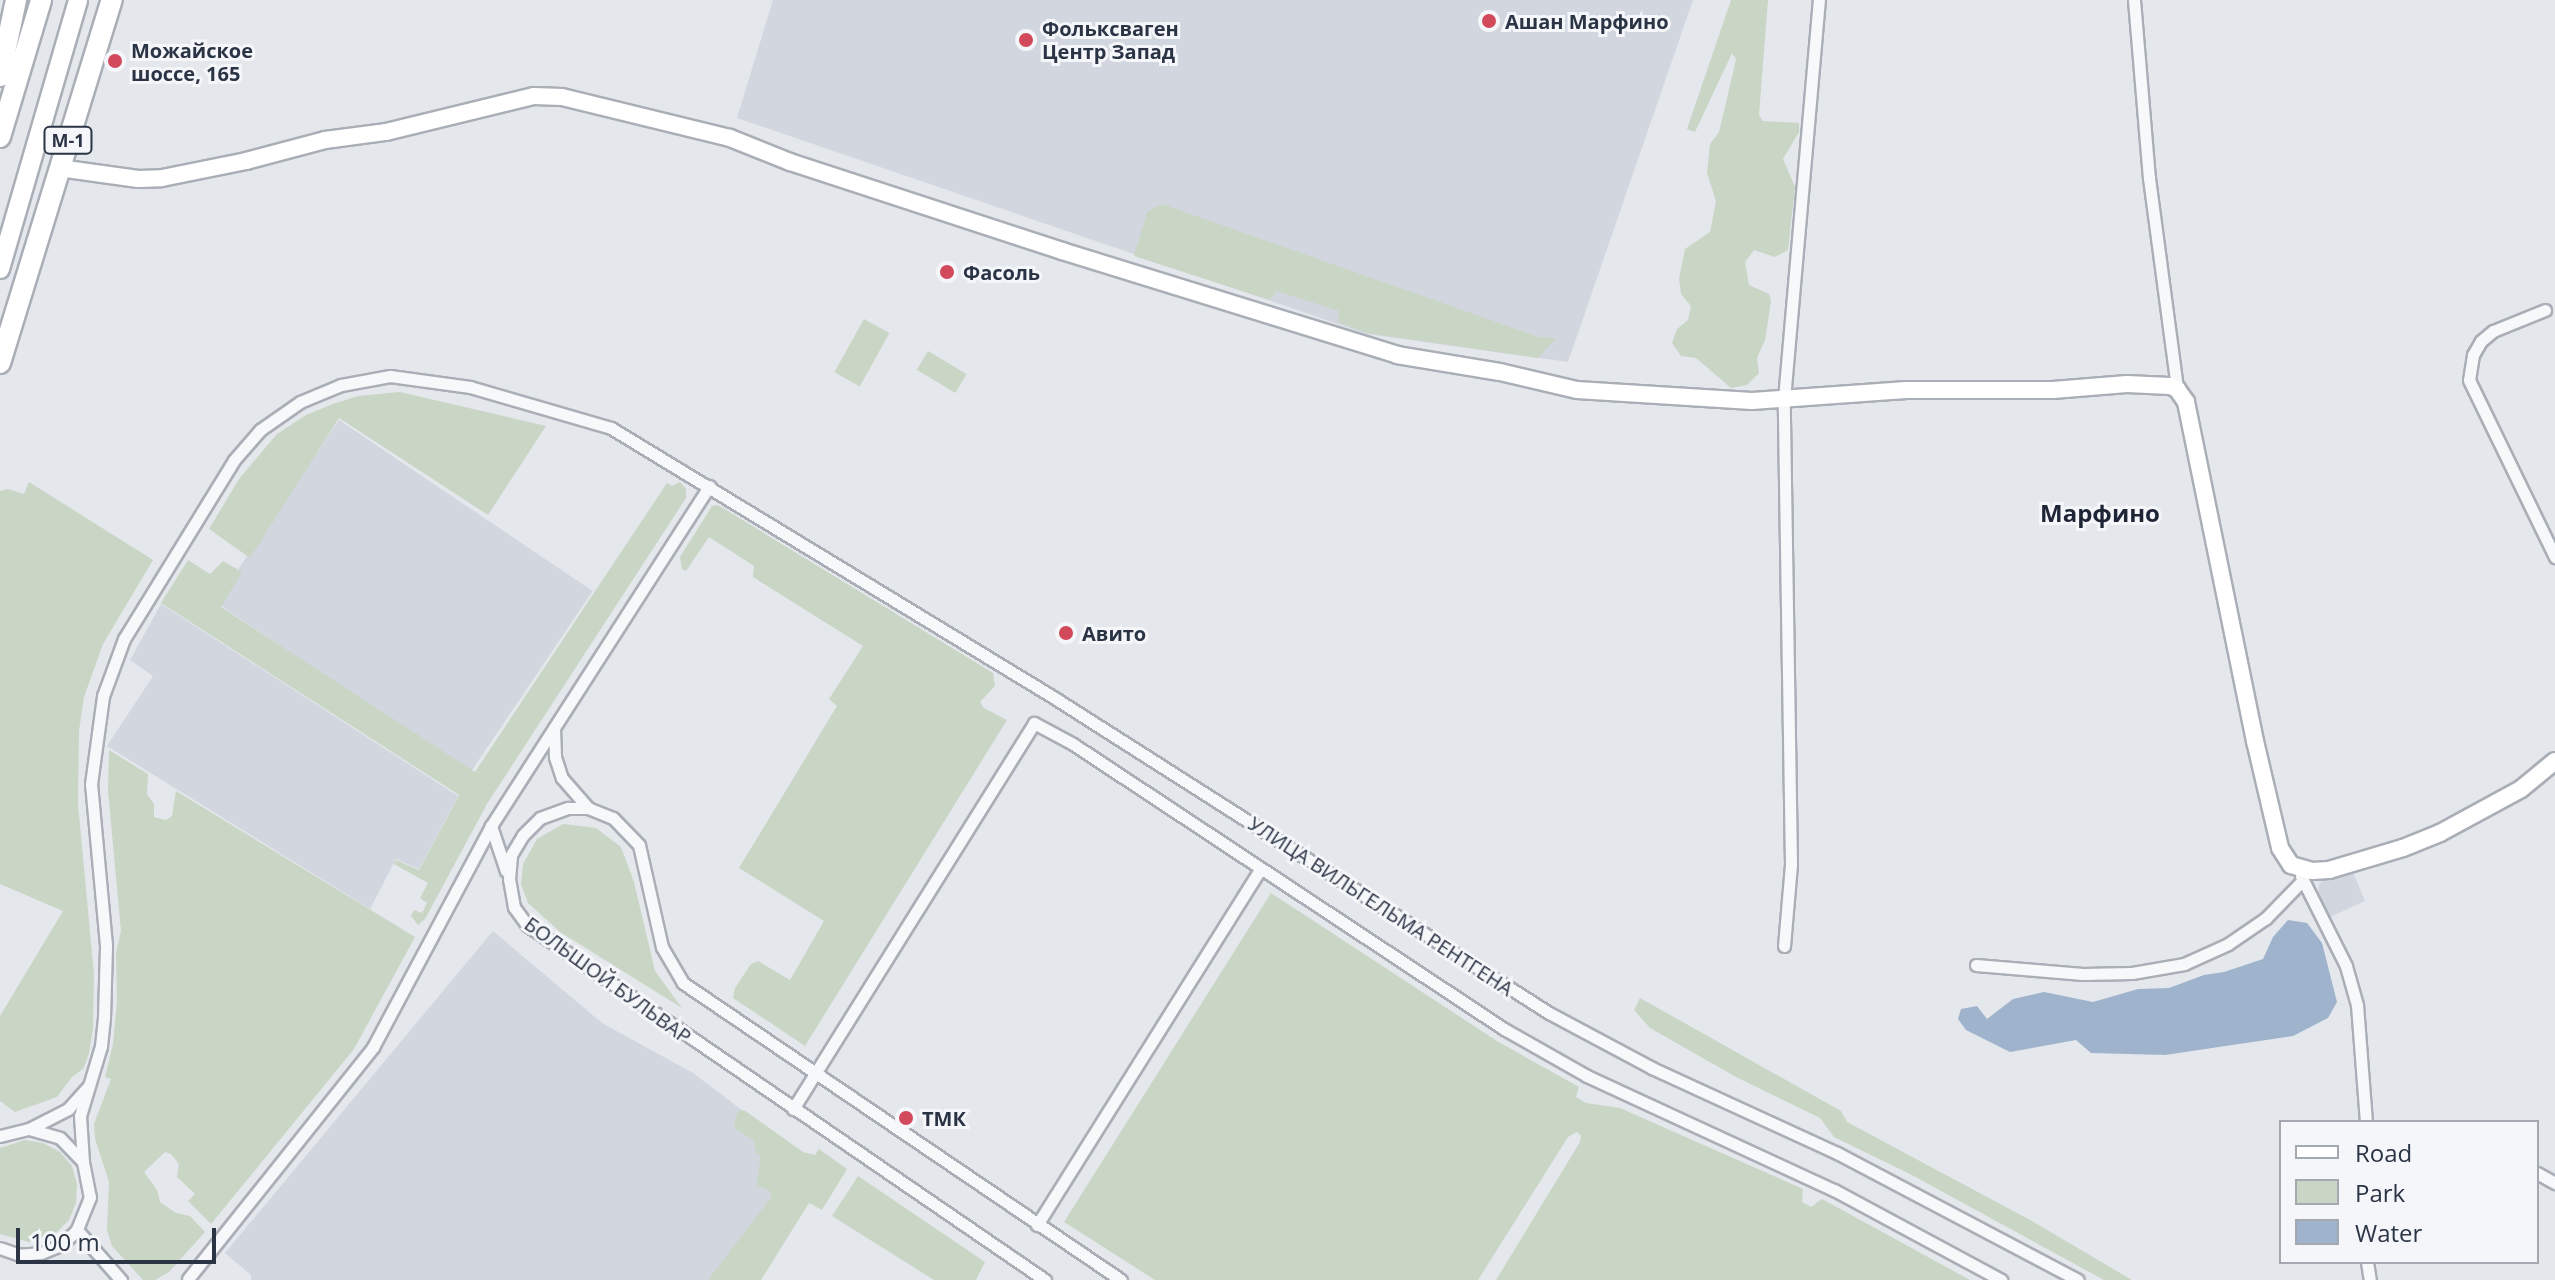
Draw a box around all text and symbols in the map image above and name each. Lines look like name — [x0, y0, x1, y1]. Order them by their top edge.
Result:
place label: Ашан Марфино — [1505, 9, 1669, 33]
marker: Ашан Марфино — [1480, 12, 1498, 30]
place label: Фольксваген Центр Запад — [1042, 16, 1179, 63]
marker: Фольксваген Центр Запад — [1017, 31, 1035, 49]
place label: Можайское шоссе, 165 — [131, 38, 253, 85]
marker: Можайское шоссе, 165 — [106, 52, 124, 70]
road number: М-1 — [42, 126, 94, 154]
place label: Фасоль — [963, 260, 1040, 284]
marker: Фасоль — [938, 263, 956, 281]
district label: Марфино — [2040, 499, 2160, 527]
place label: Авито — [1082, 621, 1146, 645]
marker: Авито — [1057, 624, 1075, 642]
street label: УЛИЦА ВИЛЬГЕЛЬМА РЕНТГЕНА — [1244, 811, 1518, 1001]
street label: БОЛЬШОЙ БУЛЬВАР — [520, 912, 696, 1048]
place label: ТМК — [922, 1106, 966, 1130]
marker: ТМК — [897, 1109, 915, 1127]
legend — [2279, 1120, 2539, 1264]
text: Road — [2355, 1136, 2412, 1169]
text: Park — [2355, 1176, 2405, 1209]
scale bar — [20, 1212, 220, 1262]
text: Water — [2355, 1216, 2422, 1249]
text: 100 m — [30, 1225, 100, 1258]

